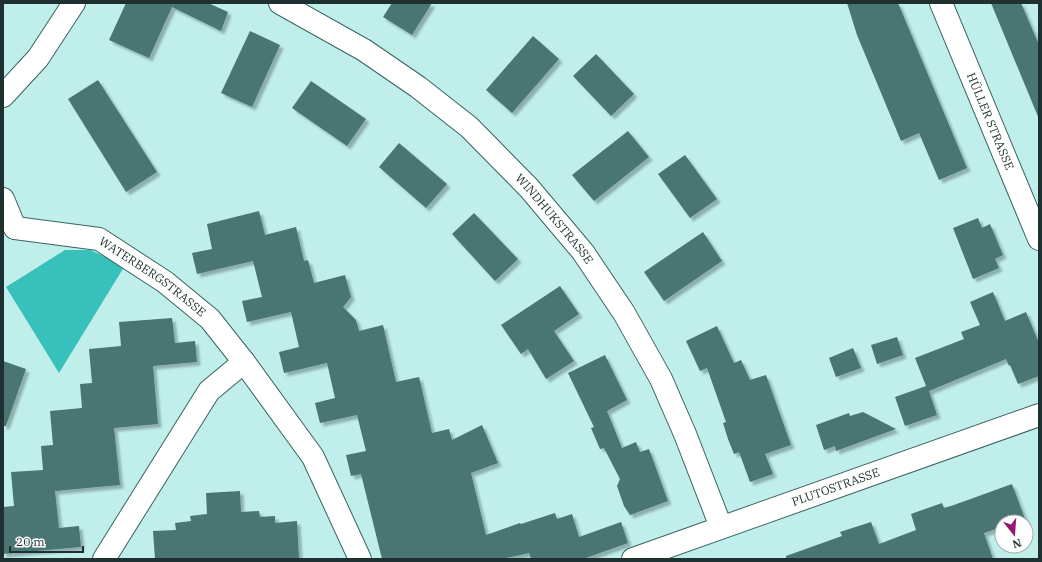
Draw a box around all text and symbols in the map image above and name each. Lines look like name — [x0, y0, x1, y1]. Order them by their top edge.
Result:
street label: HÜLLER STRASSE — [964, 70, 1017, 172]
street label: WINDHUKSTRASSE — [512, 170, 597, 267]
street label: WATERBERGSTRASSE — [96, 233, 209, 319]
street label: PLUTOSTRASSE — [789, 464, 881, 509]
north arrow — [994, 514, 1034, 554]
scale bar — [10, 528, 83, 554]
text: 20 m — [16, 534, 45, 549]
text: N — [1010, 536, 1023, 552]

